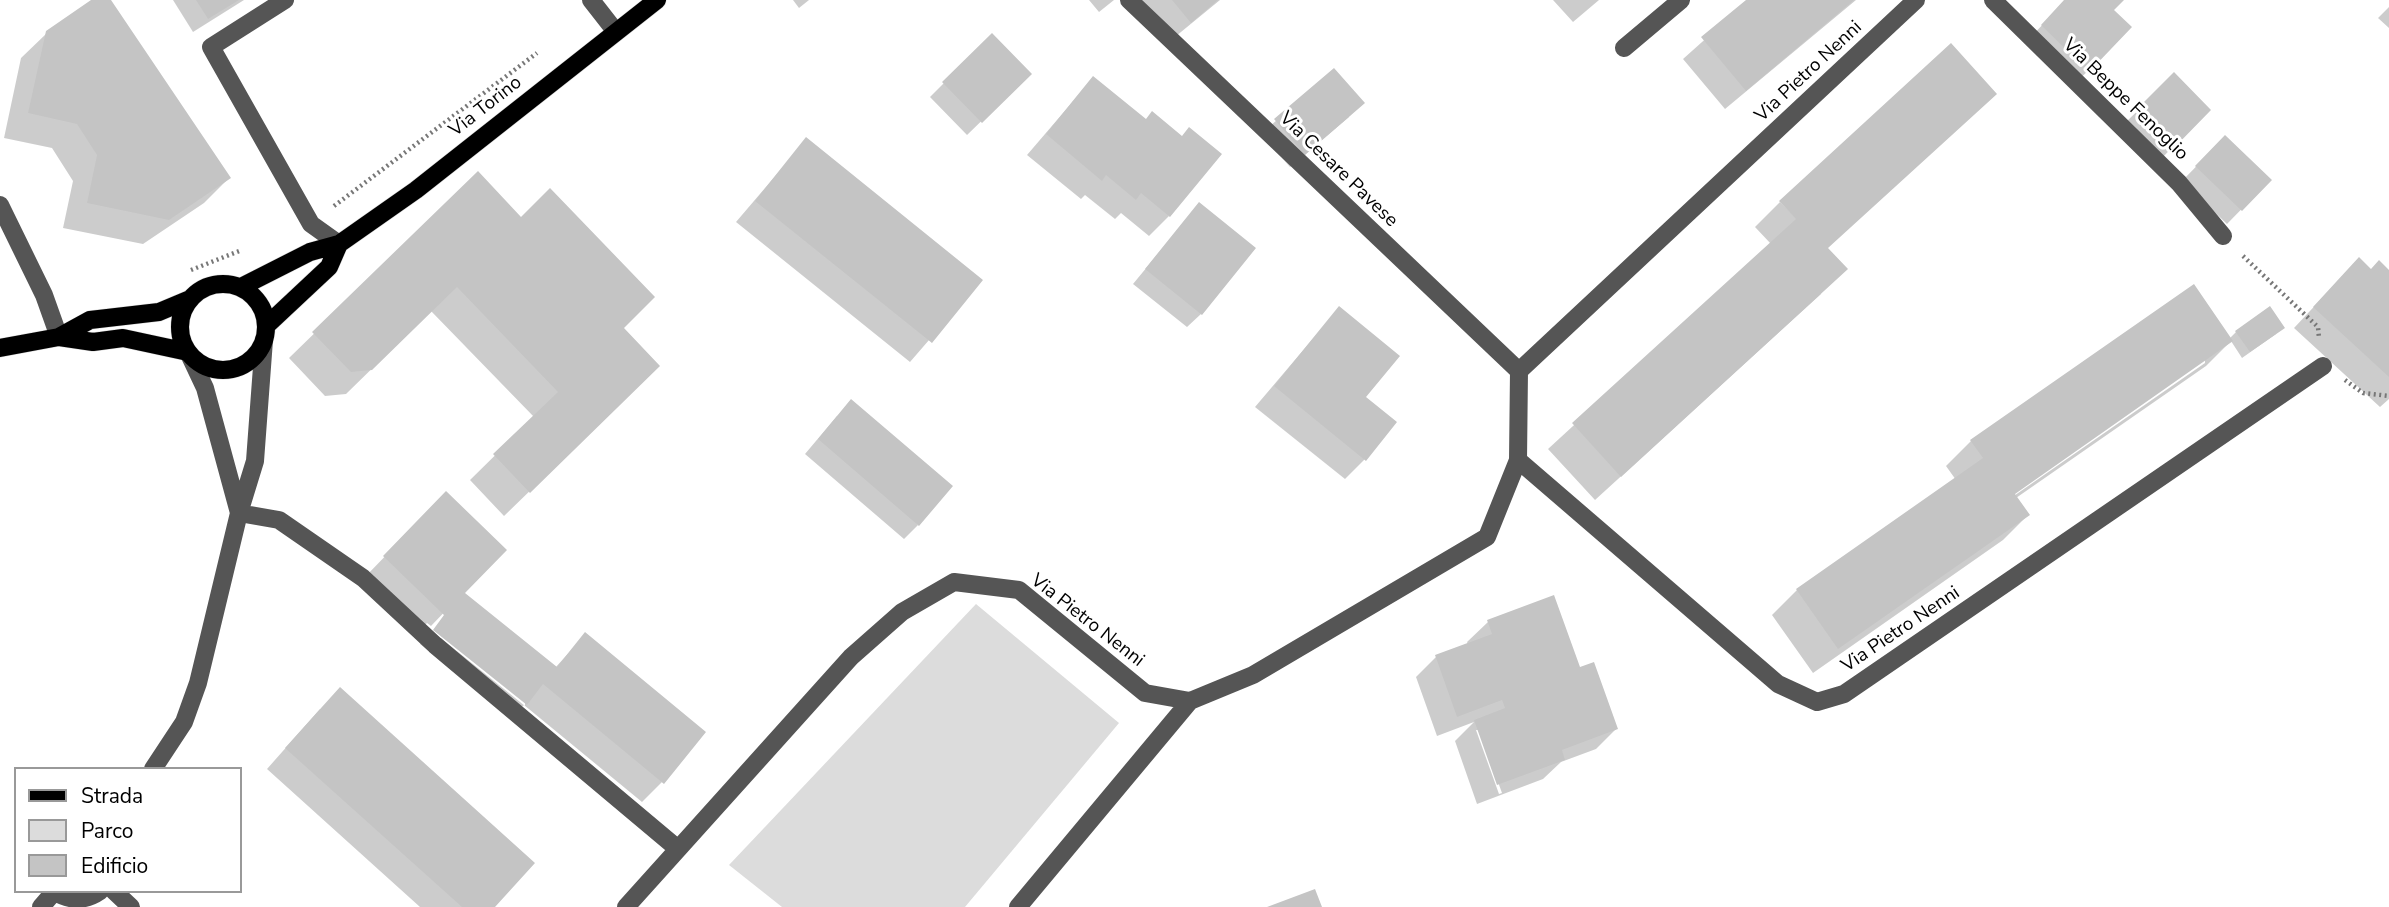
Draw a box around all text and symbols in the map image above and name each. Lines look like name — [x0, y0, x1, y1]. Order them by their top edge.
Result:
street label: Via Pietro Nenni — [1751, 17, 1867, 127]
street label: Via Beppe Fenoglio — [2057, 34, 2193, 166]
street label: Via Torino — [445, 72, 527, 142]
street label: Via Cesare Pavese — [1274, 108, 1402, 232]
street label: Via Pietro Nenni — [1026, 570, 1148, 672]
street label: Via Pietro Nenni — [1837, 582, 1965, 678]
legend — [14, 767, 242, 893]
text: Strada — [81, 782, 143, 810]
text: Parco — [81, 817, 134, 845]
text: Edificio — [81, 852, 148, 880]

